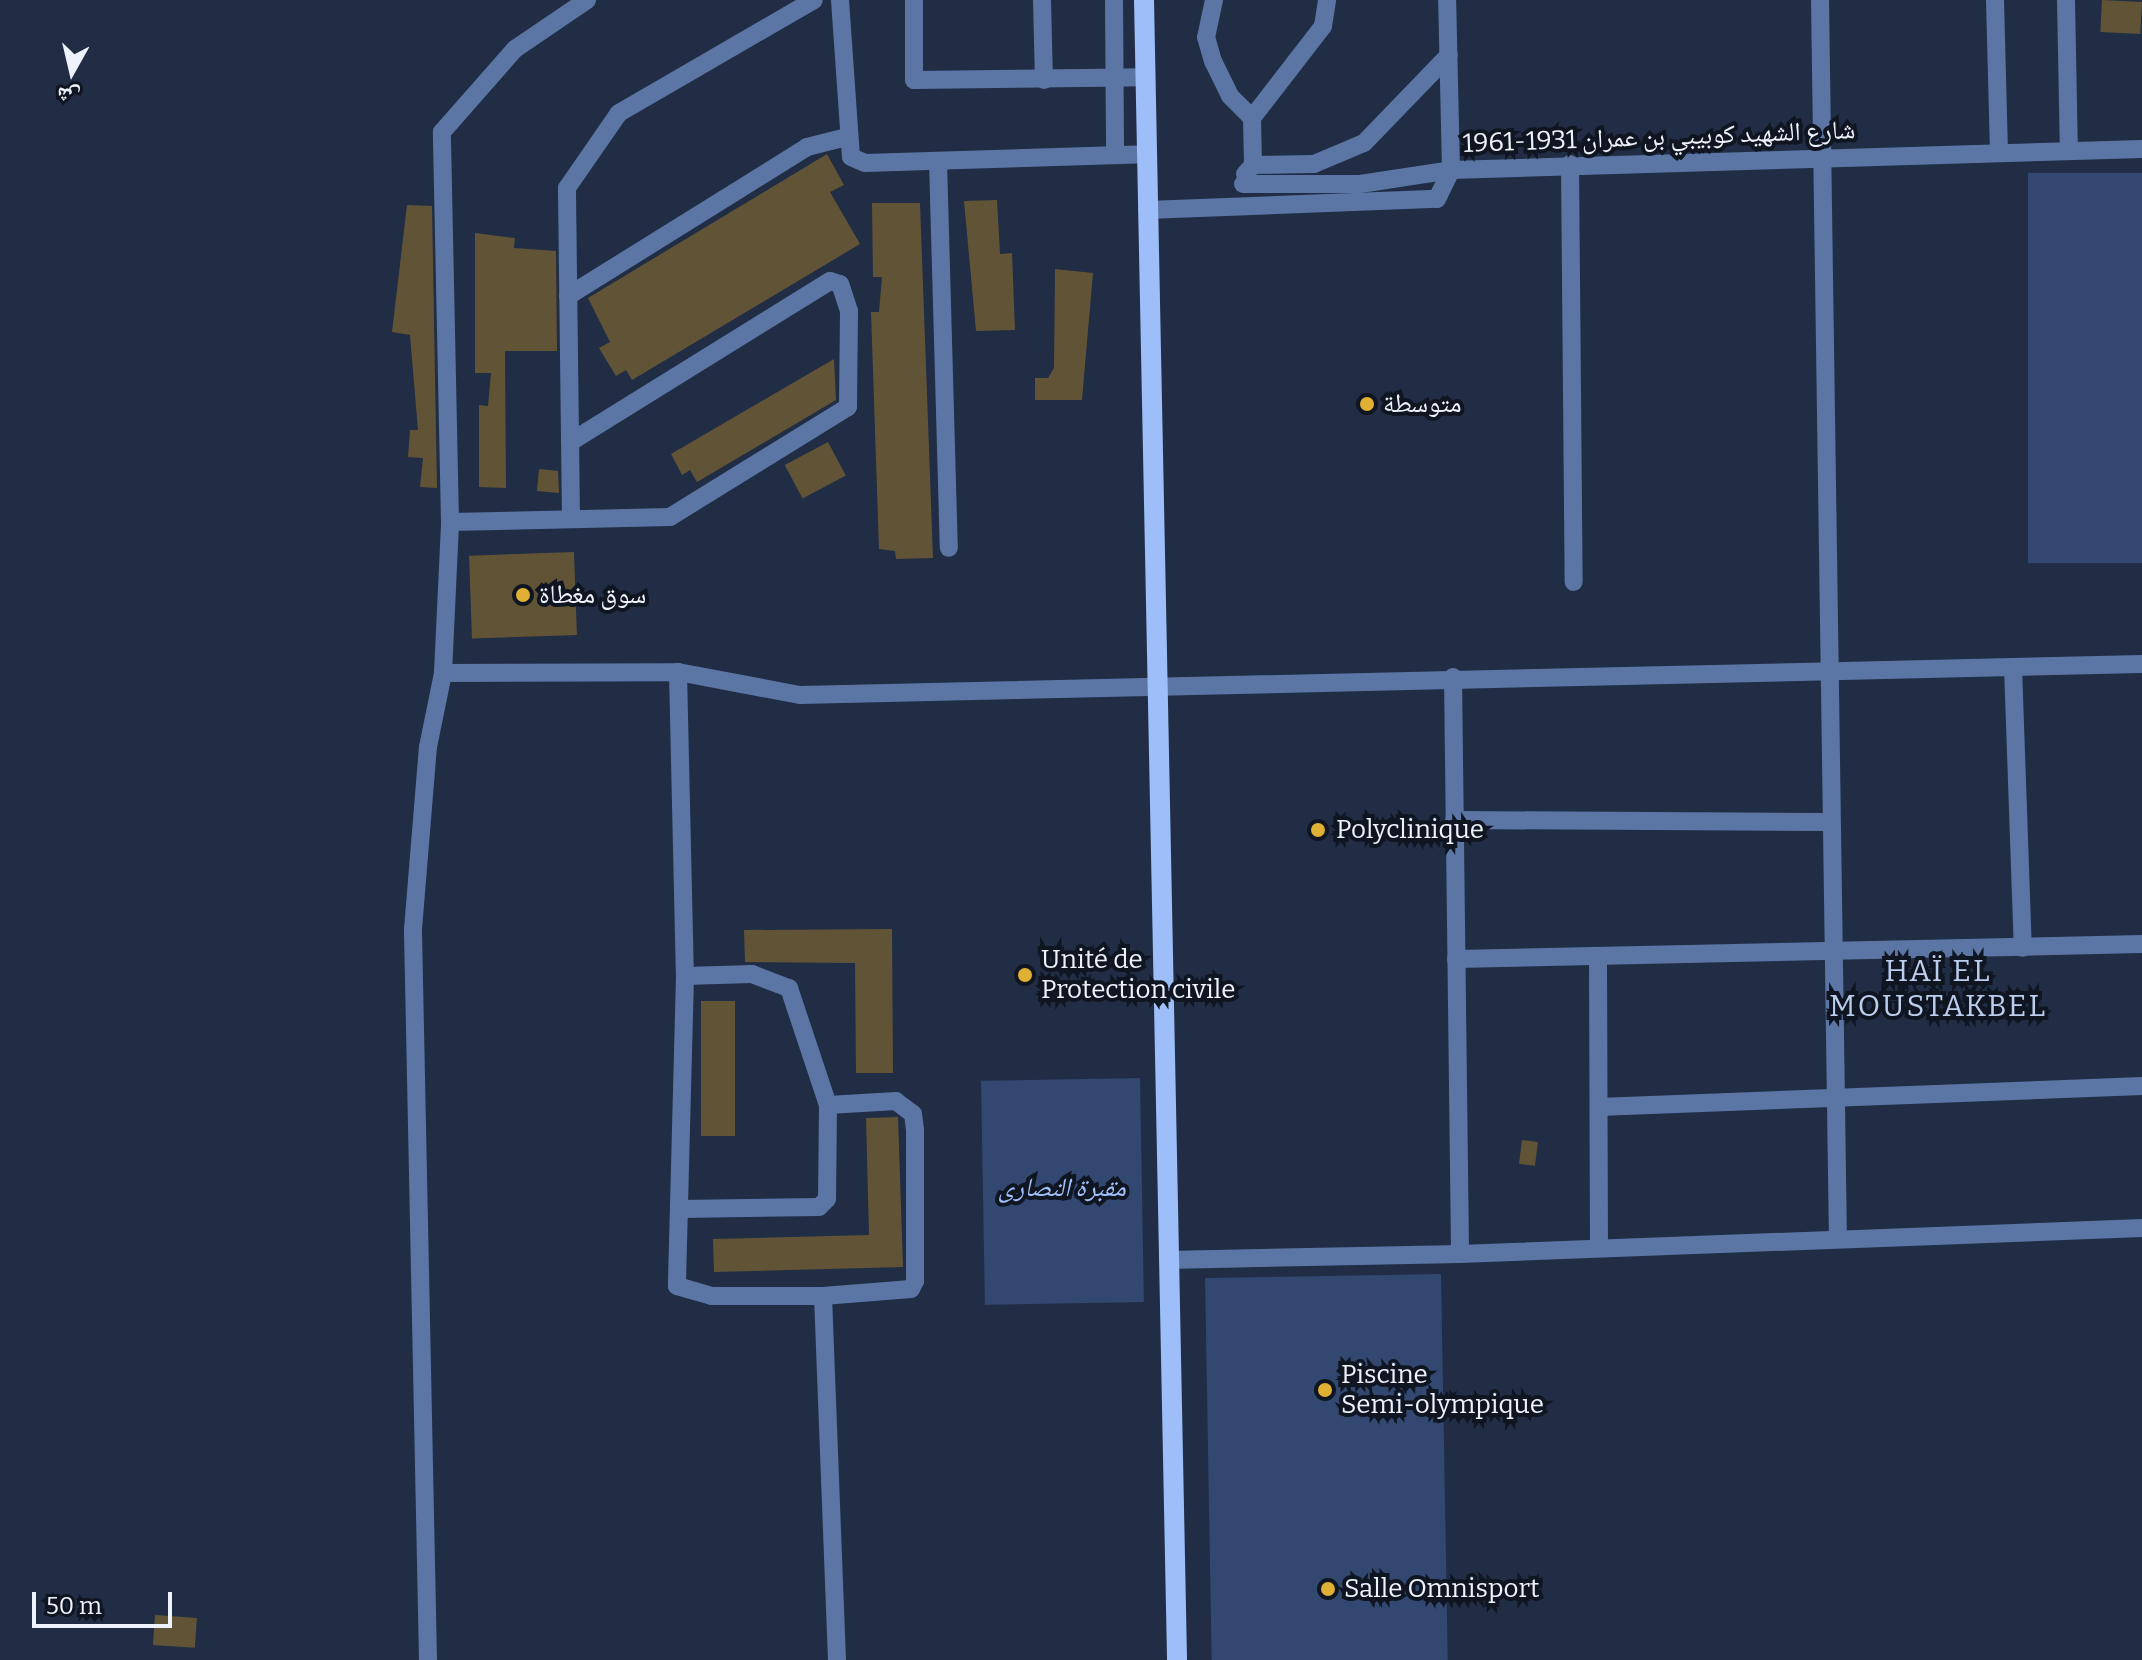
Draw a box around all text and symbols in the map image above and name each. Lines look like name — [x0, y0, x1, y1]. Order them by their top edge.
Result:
north arrow — [32, 32, 112, 112]
text: ش — [55, 81, 82, 111]
street label: شارع الشهيد كوبيبي بن عمران 1931-1961 — [1462, 115, 1856, 159]
place label: متوسطة — [1383, 388, 1462, 420]
marker: متوسطة — [1358, 395, 1376, 413]
place label: سوق مغطاة — [539, 579, 646, 611]
marker: سوق مغطاة — [514, 586, 532, 604]
place label: Polyclinique — [1336, 814, 1484, 846]
marker: Polyclinique — [1307, 819, 1329, 841]
place label: Unité de Protection civile — [1041, 944, 1235, 1006]
district label: HAÏ EL MOUSTAKBEL — [1829, 953, 2047, 1024]
marker: Unité de Protection civile — [1016, 966, 1034, 984]
park label: مقبرة النصارى — [998, 1172, 1126, 1204]
place label: Piscine Semi-olympique — [1341, 1359, 1544, 1420]
marker: Piscine Semi-olympique — [1316, 1381, 1334, 1399]
place label: Salle Omnisport — [1344, 1573, 1539, 1605]
scale bar — [36, 1576, 176, 1626]
marker: Salle Omnisport — [1319, 1580, 1337, 1598]
text: 50 m — [46, 1592, 102, 1620]

